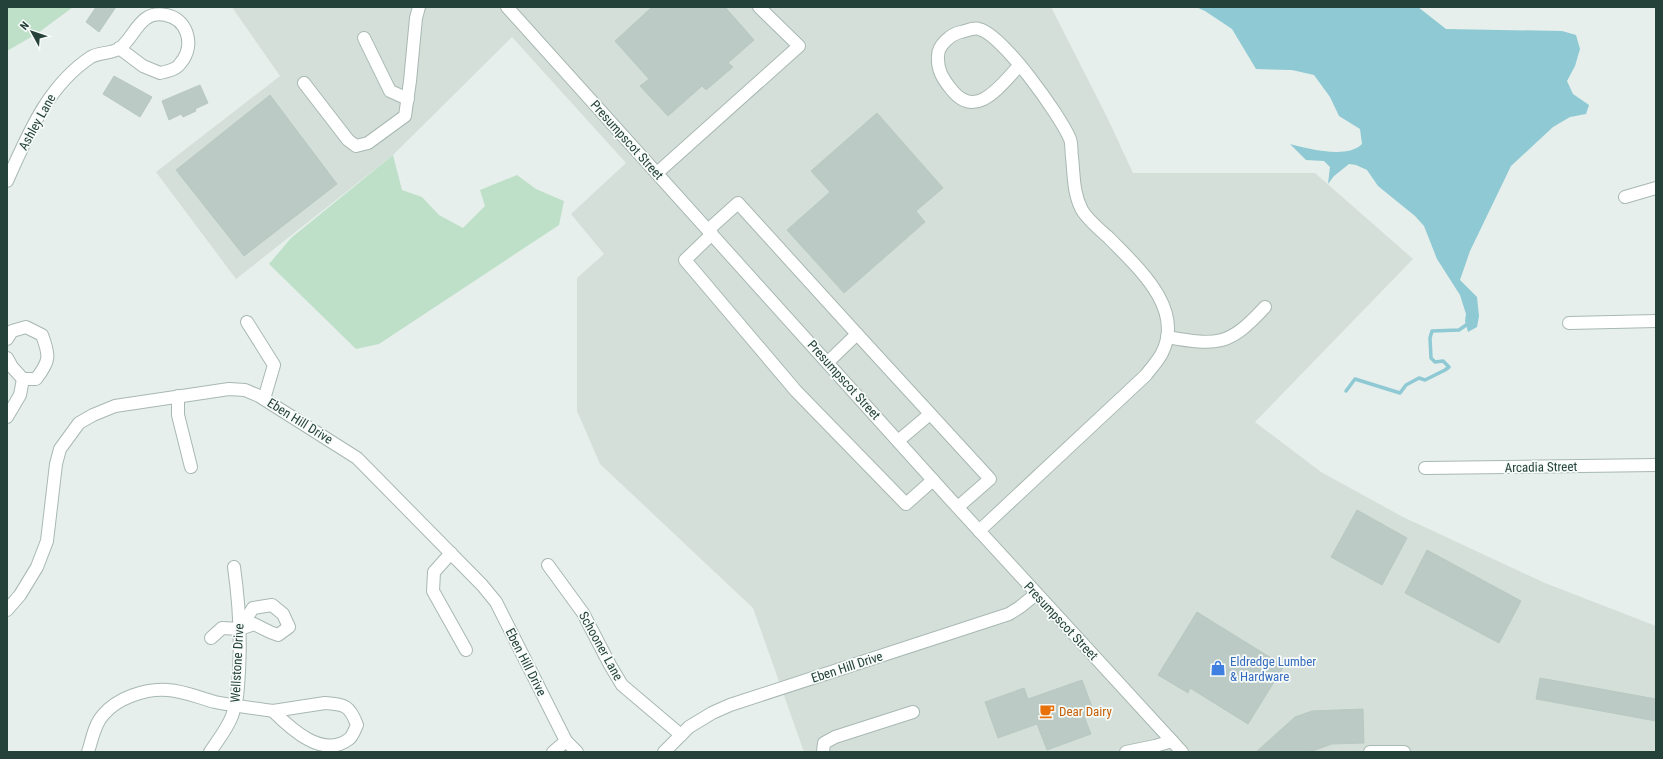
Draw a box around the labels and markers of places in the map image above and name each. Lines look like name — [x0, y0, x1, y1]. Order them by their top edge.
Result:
place label: Eldredge Lumber & Hardware — [1230, 654, 1316, 684]
shop icon: Eldredge Lumber & Hardware — [1209, 659, 1227, 677]
cafe icon: Dear Dairy — [1038, 702, 1056, 720]
place label: Dear Dairy — [1059, 704, 1112, 719]

